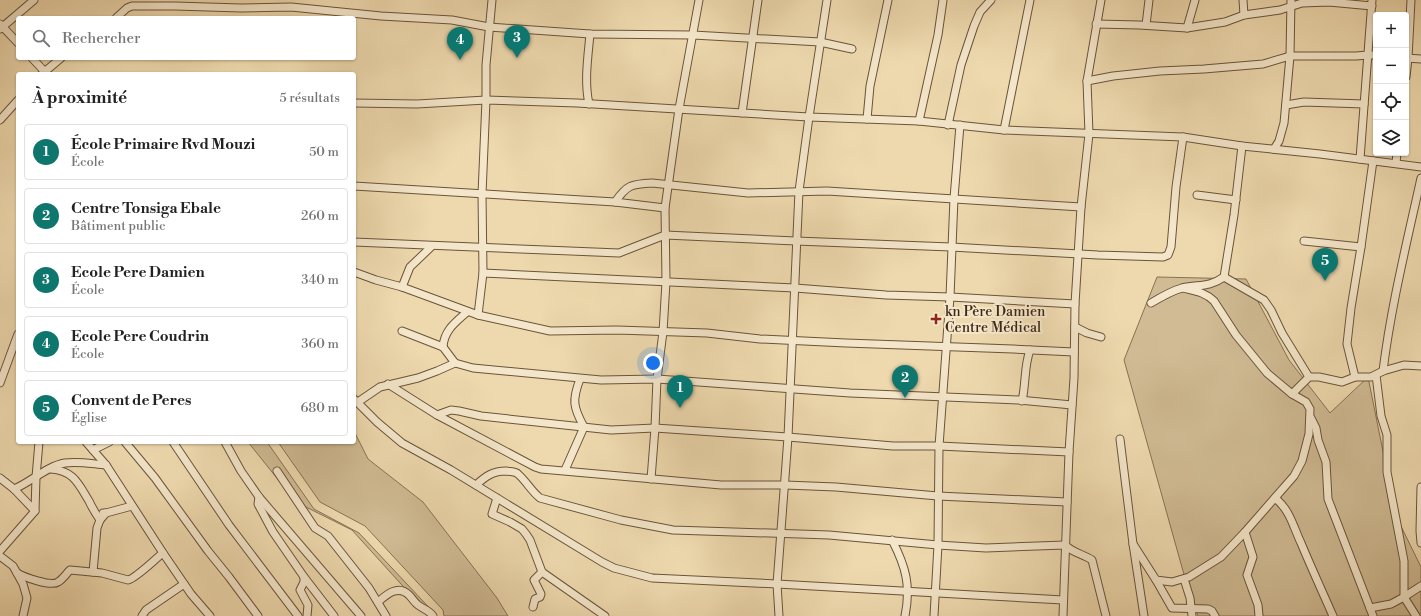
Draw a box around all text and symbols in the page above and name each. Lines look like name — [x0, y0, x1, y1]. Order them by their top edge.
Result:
map controls — [1373, 12, 1409, 156]
button: + — [1373, 12, 1409, 48]
search box — [16, 16, 356, 60]
pin: 3 — [504, 25, 530, 58]
icon: search — [30, 27, 52, 49]
pin: 4 — [447, 27, 473, 60]
text: Rechercher — [62, 29, 141, 48]
button: − — [1373, 48, 1409, 84]
button: locate — [1373, 84, 1409, 120]
text: À proximité — [32, 87, 127, 109]
text: 5 résultats — [279, 90, 340, 106]
button: layers — [1373, 120, 1409, 156]
text: École Primaire Rvd Mouzi — [71, 135, 255, 154]
text: 1 — [43, 144, 49, 160]
text: 50 m — [309, 144, 339, 160]
text: École — [71, 154, 104, 170]
text: Centre Tonsiga Ebale — [71, 199, 221, 218]
text: 2 — [42, 208, 50, 224]
text: 260 m — [301, 208, 339, 224]
text: Bâtiment public — [71, 218, 166, 234]
pin: 5 — [1312, 248, 1338, 281]
text: Ecole Pere Damien — [71, 263, 205, 282]
text: 3 — [42, 272, 50, 288]
text: 340 m — [301, 272, 339, 288]
text: École — [71, 282, 104, 298]
place label: kn Père Damien Centre Médical — [945, 303, 1046, 337]
marker: kn Père Damien Centre Médical — [930, 313, 942, 325]
text: Ecole Pere Coudrin — [71, 327, 209, 346]
text: 4 — [42, 336, 50, 352]
text: 360 m — [301, 336, 339, 352]
text: École — [71, 346, 104, 362]
your location — [643, 353, 663, 373]
pin: 2 — [892, 365, 918, 398]
pin: 1 — [667, 375, 693, 408]
text: Convent de Peres — [71, 391, 192, 410]
text: 5 — [42, 400, 50, 416]
text: 680 m — [300, 400, 339, 416]
text: Église — [71, 410, 107, 426]

